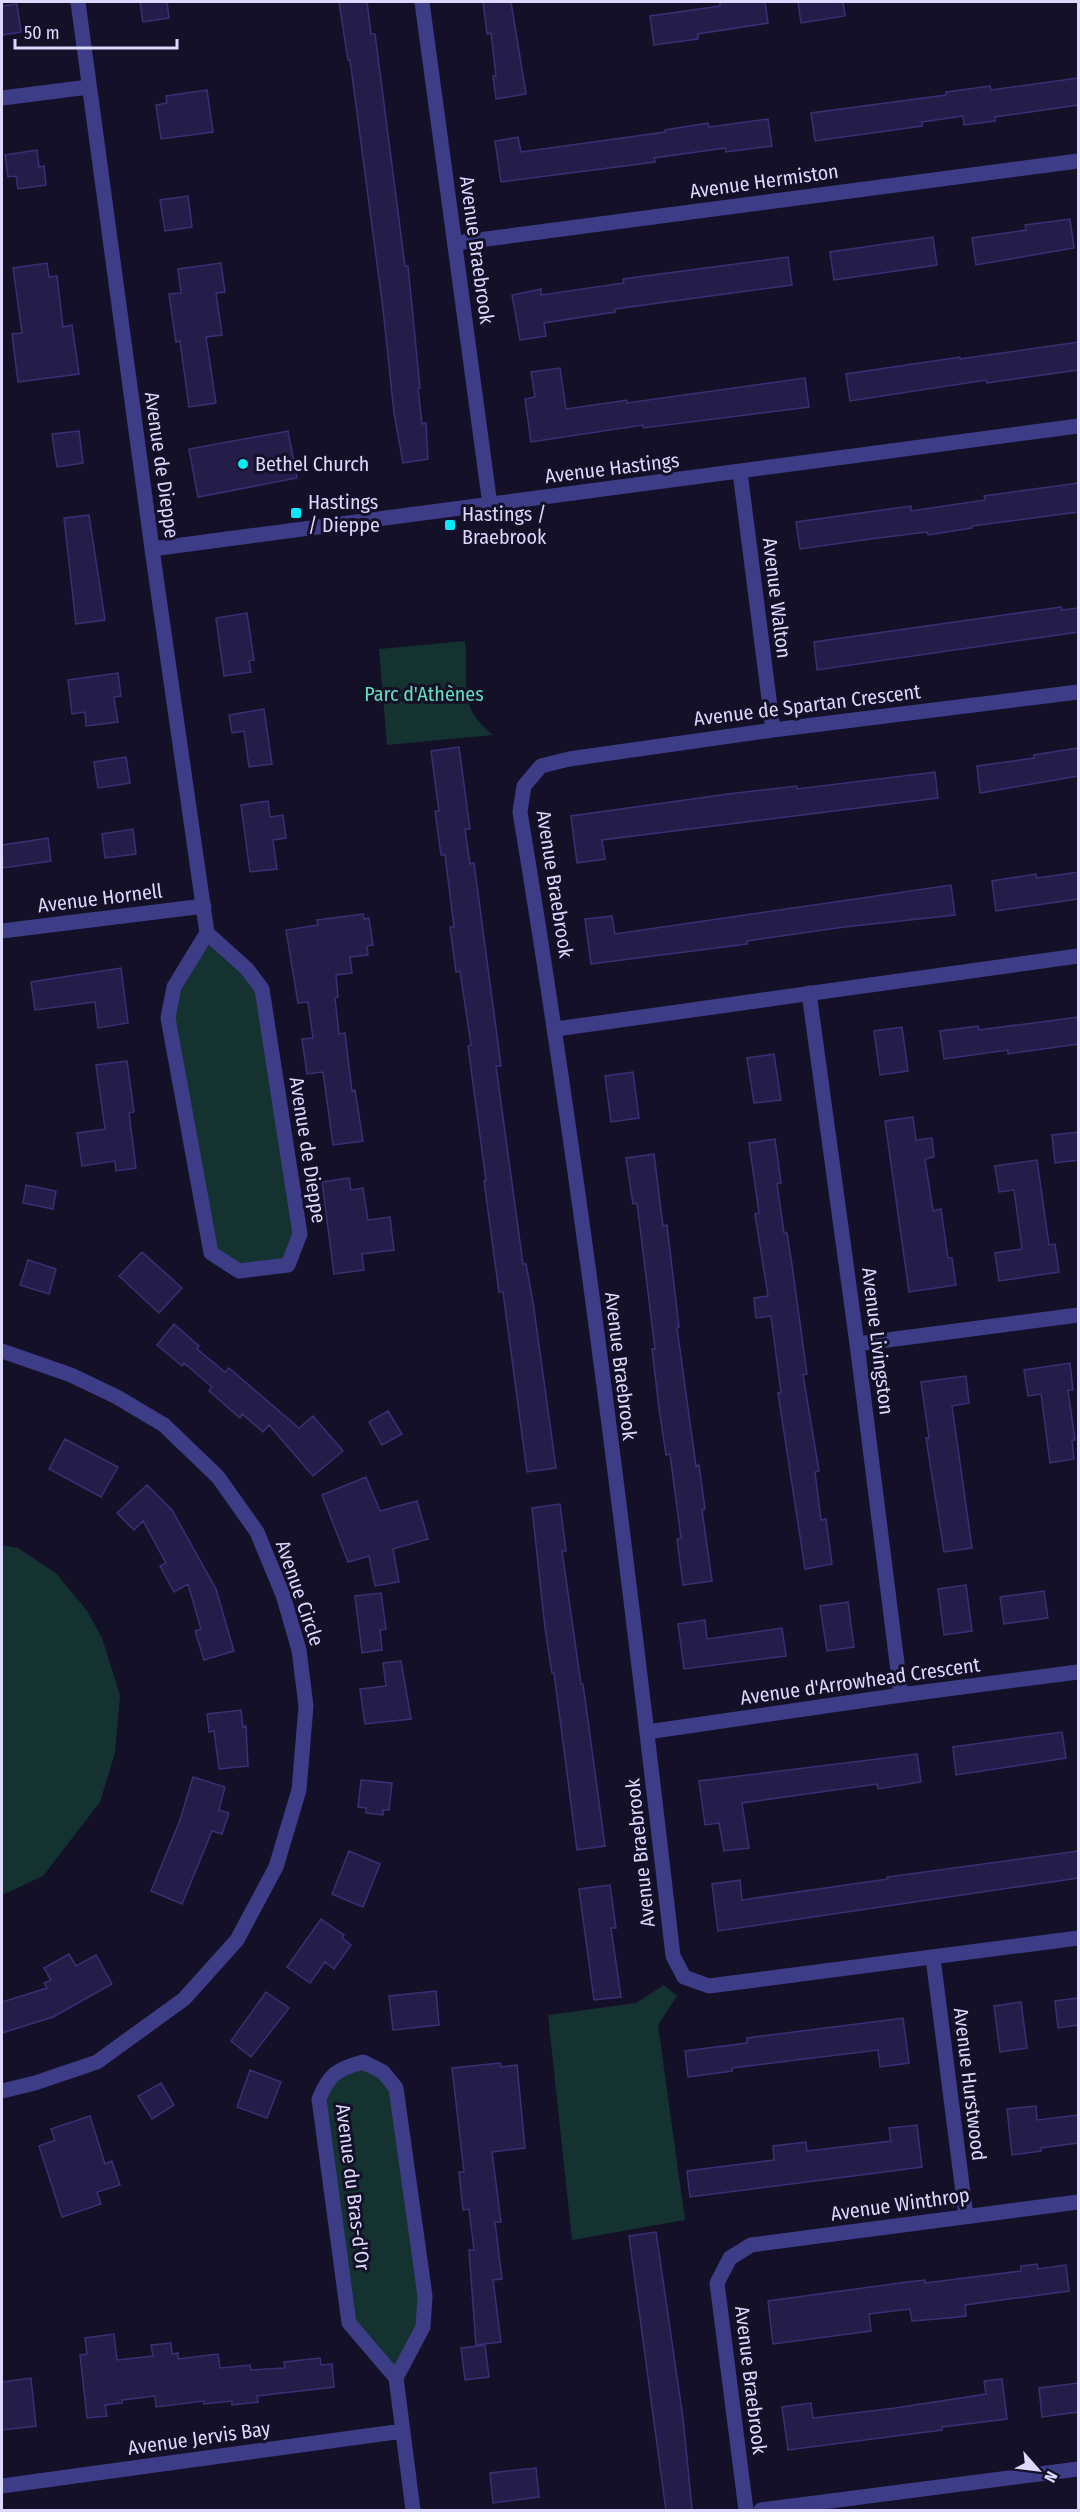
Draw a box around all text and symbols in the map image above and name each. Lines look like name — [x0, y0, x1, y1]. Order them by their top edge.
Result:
scale bar — [15, 12, 177, 50]
text: 50 m — [24, 22, 60, 44]
street label: Avenue Hermiston — [688, 159, 840, 203]
street label: Avenue Braebrook — [455, 174, 499, 326]
street label: Avenue de Dieppe — [140, 390, 184, 540]
street label: Avenue Hastings — [544, 448, 680, 488]
place label: Bethel Church — [255, 452, 369, 476]
marker: Bethel Church — [236, 457, 250, 471]
place label: Hastings / Dieppe — [308, 490, 380, 537]
place label: Hastings / Braebrook — [462, 502, 547, 549]
marker: Hastings / Dieppe — [289, 506, 303, 520]
marker: Hastings / Braebrook — [443, 518, 457, 532]
street label: Avenue Walton — [758, 536, 796, 660]
street label: Avenue de Spartan Crescent — [692, 679, 922, 731]
park label: Parc d'Athènes — [364, 682, 484, 706]
street label: Avenue Braebrook — [531, 808, 579, 960]
street label: Avenue Hornell — [36, 878, 164, 918]
street label: Avenue de Dieppe — [285, 1075, 331, 1225]
street label: Avenue Livingston — [857, 1266, 899, 1416]
street label: Avenue Braebrook — [600, 1290, 642, 1442]
street label: Avenue Circle — [271, 1537, 329, 1649]
street label: Avenue d'Arrowhead Crescent — [739, 1652, 982, 1710]
street label: Avenue Braebrook — [620, 1777, 660, 1928]
street label: Avenue Hurstwood — [949, 2006, 991, 2162]
street label: Avenue du Bras-d'Or — [331, 2102, 375, 2272]
street label: Avenue Winthrop — [829, 2182, 971, 2226]
street label: Avenue Braebrook — [730, 2304, 772, 2456]
street label: Avenue Jervis Bay — [126, 2416, 272, 2460]
north arrow — [1008, 2440, 1068, 2500]
text: N — [1040, 2468, 1061, 2486]

